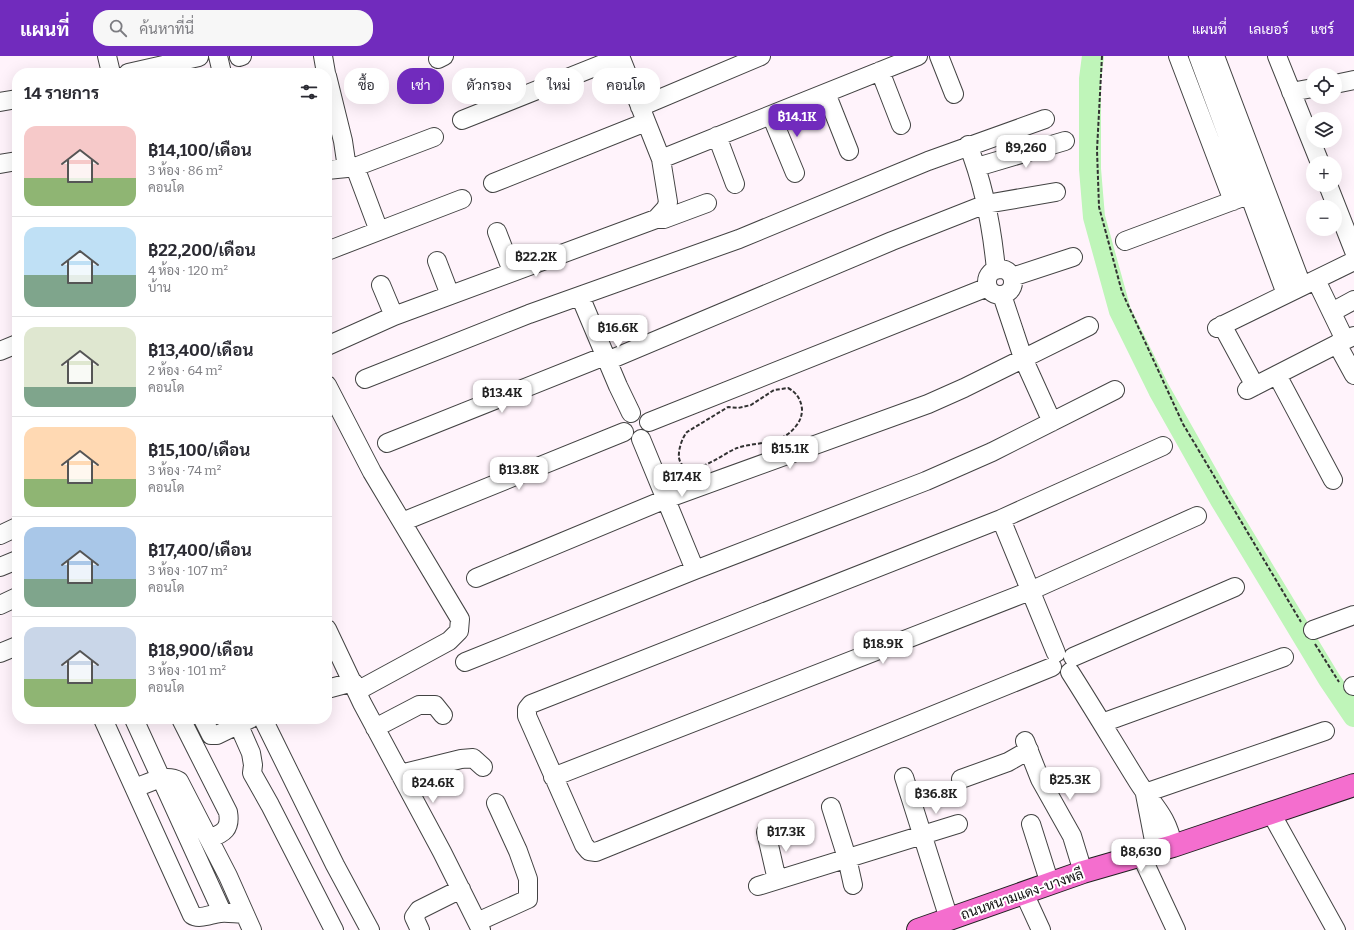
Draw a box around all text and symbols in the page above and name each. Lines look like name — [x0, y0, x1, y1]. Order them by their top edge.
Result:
search box — [93, 10, 373, 46]
icon: search — [107, 17, 129, 39]
text: แผนที่ — [20, 18, 69, 41]
text: ค้นหาที่นี่ — [139, 20, 194, 38]
text: แผนที่ — [1192, 21, 1227, 38]
text: เลเยอร์ — [1249, 21, 1289, 38]
text: แชร์ — [1311, 21, 1334, 38]
chip: ซื้อ — [344, 68, 389, 104]
chip: เช่า — [397, 68, 444, 104]
chip: ตัวกรอง — [452, 68, 526, 104]
chip: ใหม่ — [534, 68, 584, 104]
chip: คอนโด — [592, 68, 660, 104]
map controls — [1306, 68, 1342, 236]
button: locate — [1306, 68, 1342, 104]
icon: filters — [298, 81, 320, 103]
text: 14 รายการ — [24, 83, 99, 104]
pin: ฿14.1K — [764, 104, 830, 138]
text: ฿14.1K — [777, 109, 817, 124]
button: layers — [1306, 112, 1342, 148]
pin: ฿9,260 — [993, 135, 1059, 169]
text: ฿14,100/เดือน — [148, 140, 252, 161]
text: ฿9,260 — [1005, 140, 1047, 155]
icon: home — [56, 142, 104, 190]
button: + — [1306, 156, 1342, 192]
text: 3 ห้อง · 86 m² — [148, 163, 223, 178]
text: คอนโด — [148, 180, 184, 195]
button: − — [1306, 200, 1342, 236]
text: ฿22,200/เดือน — [148, 240, 256, 261]
icon: home — [56, 243, 104, 291]
pin: ฿22.2K — [503, 244, 569, 278]
text: ฿22.2K — [515, 249, 557, 264]
text: 4 ห้อง · 120 m² — [148, 263, 228, 278]
text: บ้าน — [148, 280, 171, 295]
pin: ฿16.6K — [585, 315, 651, 349]
text: ฿16.6K — [598, 320, 638, 335]
text: ฿13,400/เดือน — [148, 340, 254, 361]
icon: home — [56, 343, 104, 391]
text: 2 ห้อง · 64 m² — [148, 363, 222, 378]
text: คอนโด — [148, 380, 184, 395]
pin: ฿13.4K — [469, 380, 535, 414]
text: ฿13.4K — [482, 385, 522, 400]
pin: ฿15.1K — [757, 436, 823, 470]
text: ฿15,100/เดือน — [148, 440, 250, 461]
text: ฿15.1K — [771, 441, 809, 456]
icon: home — [56, 443, 104, 491]
pin: ฿13.8K — [486, 457, 552, 491]
text: ฿13.8K — [499, 462, 539, 477]
text: 3 ห้อง · 74 m² — [148, 463, 221, 478]
pin: ฿17.4K — [649, 464, 715, 498]
text: ฿17.4K — [662, 469, 702, 484]
text: คอนโด — [148, 480, 184, 495]
text: ฿17,400/เดือน — [148, 540, 252, 561]
icon: home — [56, 543, 104, 591]
text: 3 ห้อง · 107 m² — [148, 563, 228, 578]
text: คอนโด — [148, 580, 184, 595]
pin: ฿18.9K — [850, 631, 916, 665]
text: ฿18.9K — [863, 636, 903, 651]
text: ฿18,900/เดือน — [148, 640, 254, 661]
icon: home — [56, 643, 104, 691]
text: 3 ห้อง · 101 m² — [148, 663, 226, 678]
text: คอนโด — [148, 680, 184, 695]
pin: ฿25.3K — [1037, 767, 1103, 801]
pin: ฿24.6K — [400, 770, 466, 804]
text: ฿25.3K — [1049, 772, 1091, 787]
text: ฿24.6K — [412, 775, 454, 790]
pin: ฿36.8K — [903, 781, 969, 815]
text: ฿36.8K — [915, 786, 957, 801]
pin: ฿17.3K — [753, 819, 819, 853]
text: ฿17.3K — [767, 824, 805, 839]
pin: ฿8,630 — [1108, 839, 1174, 873]
text: ฿8,630 — [1120, 844, 1162, 859]
street label: ถนนหนามแดง-บางพลี — [958, 865, 1086, 923]

